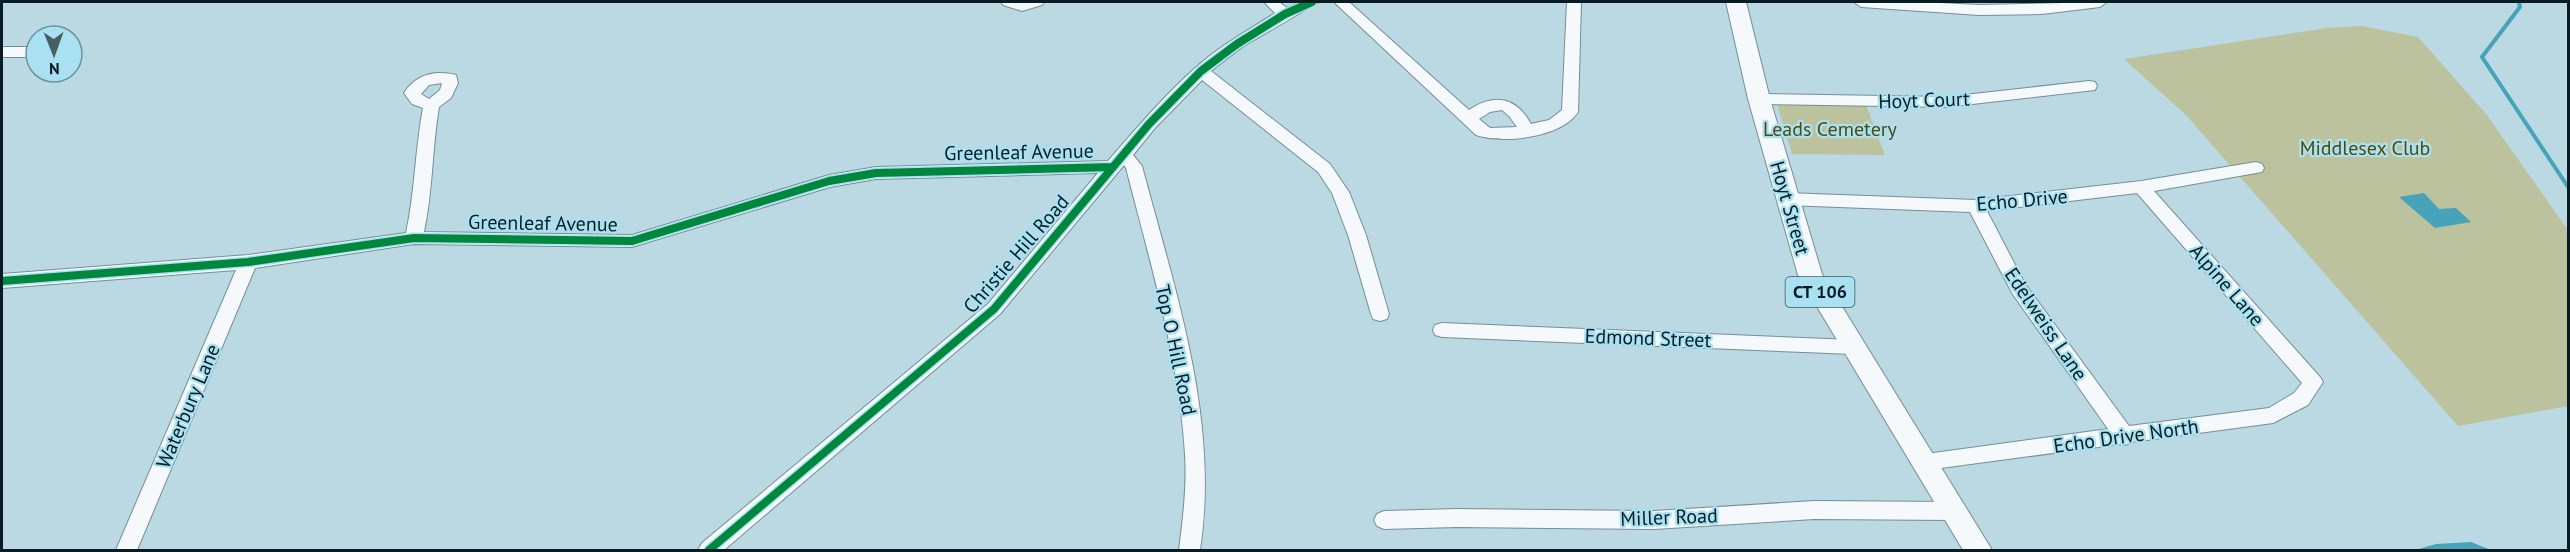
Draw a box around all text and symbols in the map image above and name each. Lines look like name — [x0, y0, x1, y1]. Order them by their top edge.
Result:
north arrow — [24, 24, 84, 84]
text: N — [49, 59, 60, 79]
street label: Hoyt Court — [1878, 85, 1971, 115]
park label: Leads Cemetery — [1763, 116, 1898, 142]
park label: Middlesex Club — [2300, 135, 2430, 161]
street label: Greenleaf Avenue — [944, 138, 1094, 166]
street label: Hoyt Street — [1764, 158, 1816, 258]
street label: Echo Drive — [1975, 183, 2069, 217]
street label: Christie Hill Road — [957, 189, 1075, 319]
street label: Greenleaf Avenue — [468, 209, 618, 237]
street label: Alpine Lane — [2184, 238, 2270, 332]
street label: Edelweiss Lane — [1999, 263, 2093, 385]
road number: CT 106 — [1786, 277, 1854, 307]
street label: Top O Hill Road — [1149, 282, 1203, 418]
street label: Edmond Street — [1584, 323, 1712, 353]
street label: Waterbury Lane — [150, 340, 226, 472]
street label: Echo Drive North — [2052, 413, 2200, 459]
street label: Miller Road — [1620, 502, 1718, 532]

